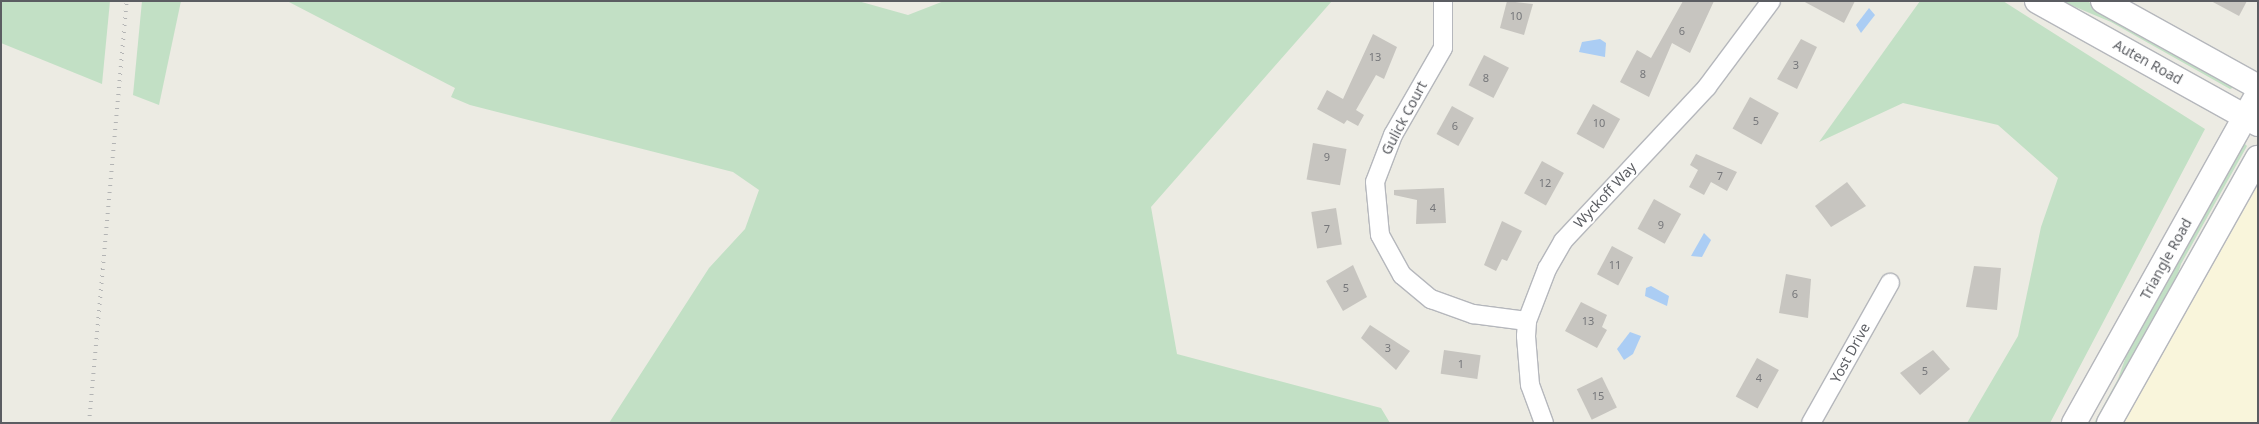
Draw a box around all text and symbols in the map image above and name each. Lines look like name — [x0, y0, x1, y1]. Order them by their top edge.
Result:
house number: 10 — [1510, 9, 1522, 23]
house number: 6 — [1679, 24, 1685, 38]
street label: Auten Road — [2110, 36, 2186, 88]
house number: 13 — [1369, 50, 1381, 64]
house number: 3 — [1793, 58, 1799, 72]
house number: 8 — [1640, 67, 1646, 81]
house number: 8 — [1483, 71, 1489, 85]
street label: Gulick Court — [1378, 78, 1430, 158]
house number: 5 — [1753, 114, 1759, 128]
house number: 10 — [1593, 116, 1605, 130]
house number: 6 — [1452, 119, 1458, 133]
house number: 9 — [1324, 150, 1330, 164]
street label: Wyckoff Way — [1570, 159, 1640, 231]
house number: 7 — [1717, 169, 1723, 183]
house number: 12 — [1539, 176, 1551, 190]
house number: 4 — [1430, 201, 1436, 215]
street label: Triangle Road — [2137, 215, 2195, 303]
house number: 9 — [1658, 218, 1664, 232]
house number: 7 — [1324, 222, 1330, 236]
house number: 11 — [1609, 258, 1621, 272]
house number: 5 — [1343, 281, 1349, 295]
house number: 6 — [1792, 287, 1798, 301]
house number: 13 — [1582, 314, 1594, 328]
street label: Yost Drive — [1827, 320, 1873, 386]
house number: 3 — [1385, 341, 1391, 355]
house number: 1 — [1458, 357, 1464, 371]
house number: 5 — [1922, 364, 1928, 378]
house number: 4 — [1756, 371, 1762, 385]
house number: 15 — [1592, 389, 1604, 403]

